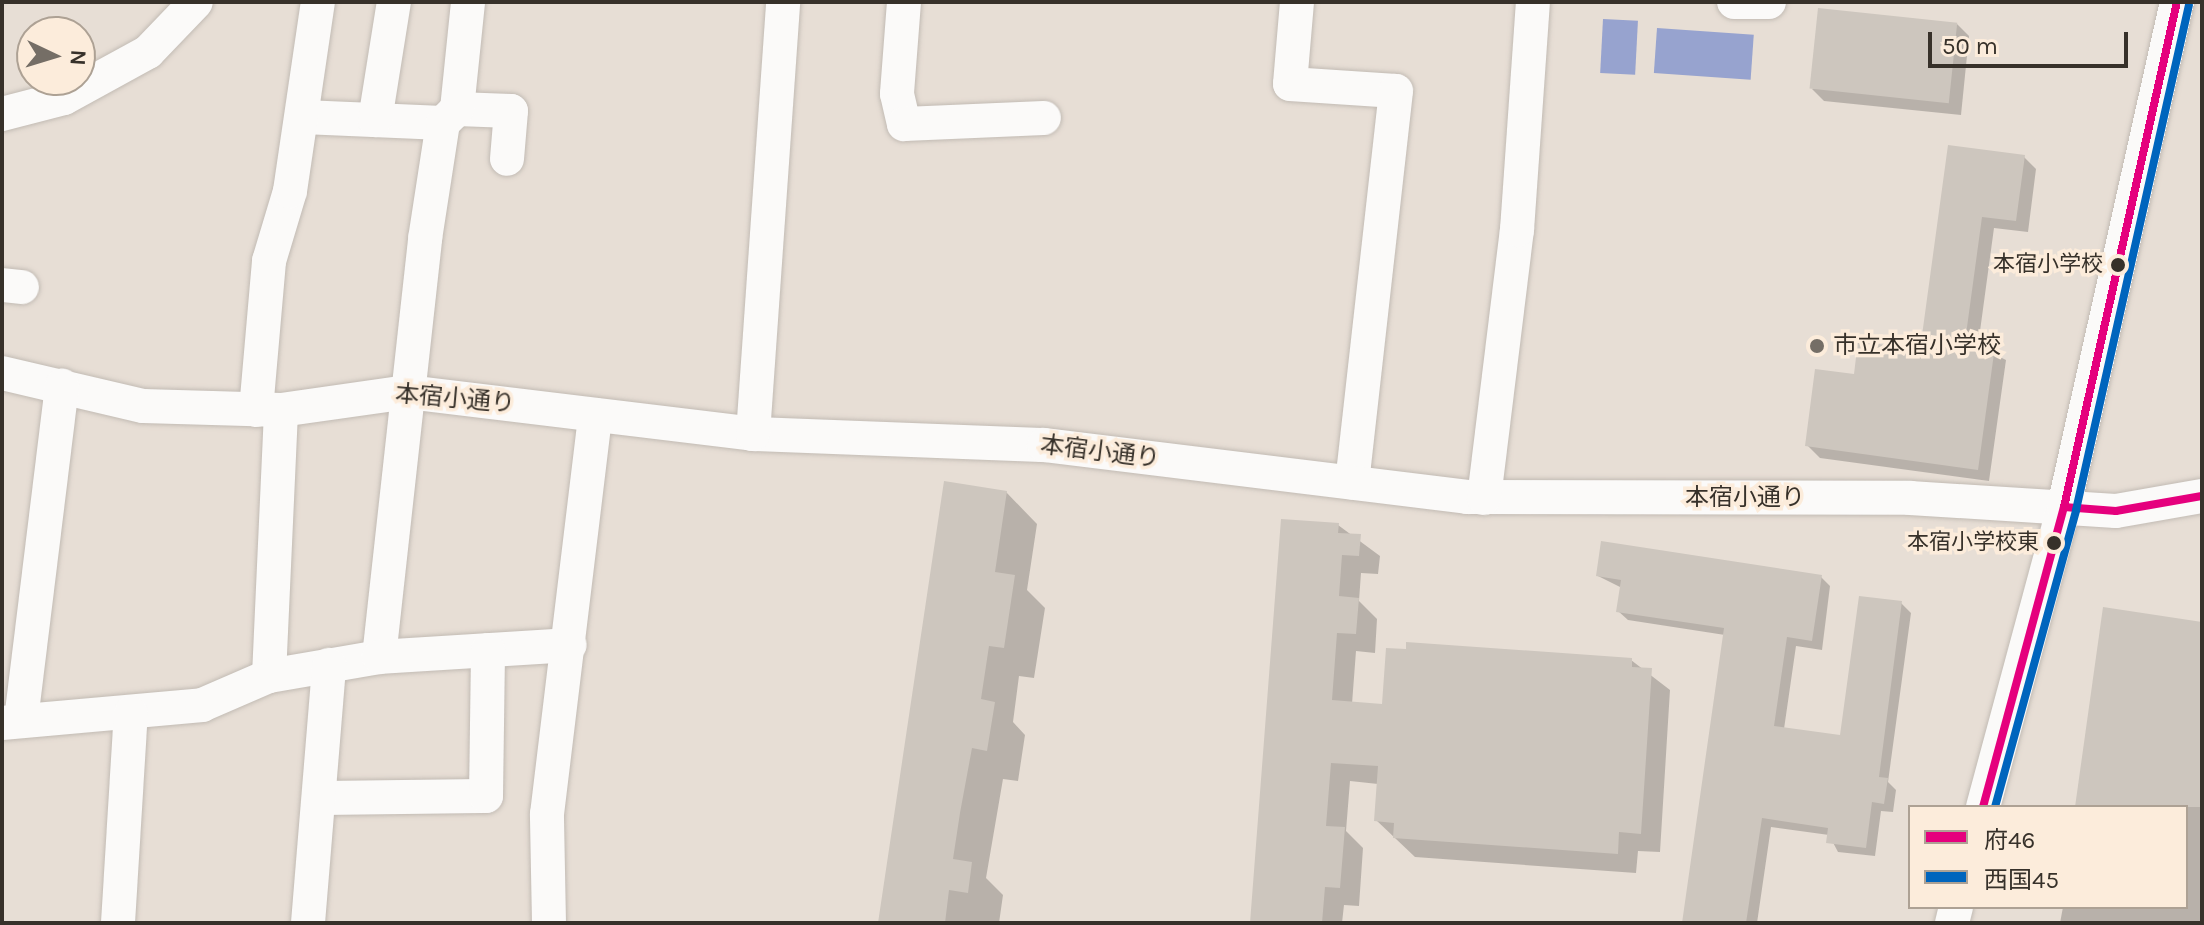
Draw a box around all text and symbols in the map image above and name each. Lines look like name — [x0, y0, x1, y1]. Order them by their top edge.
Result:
north arrow — [16, 16, 96, 96]
scale bar — [1932, 16, 2132, 66]
text: 50 m — [1942, 32, 1998, 60]
text: N — [64, 49, 91, 66]
place label: 本宿小学校 — [1993, 252, 2103, 278]
marker: 本宿小学校 — [2110, 257, 2126, 273]
place label: 市立本宿小学校 — [1833, 332, 2001, 360]
marker: 市立本宿小学校 — [1808, 337, 1826, 355]
street label: 本宿小通り — [394, 379, 516, 419]
street label: 本宿小通り — [1039, 430, 1161, 474]
street label: 本宿小通り — [1685, 484, 1805, 512]
place label: 本宿小学校東 — [1907, 530, 2039, 556]
marker: 本宿小学校東 — [2046, 535, 2062, 551]
legend — [1908, 805, 2188, 909]
text: 府46 — [1984, 826, 2035, 854]
text: 西国45 — [1984, 866, 2059, 894]

